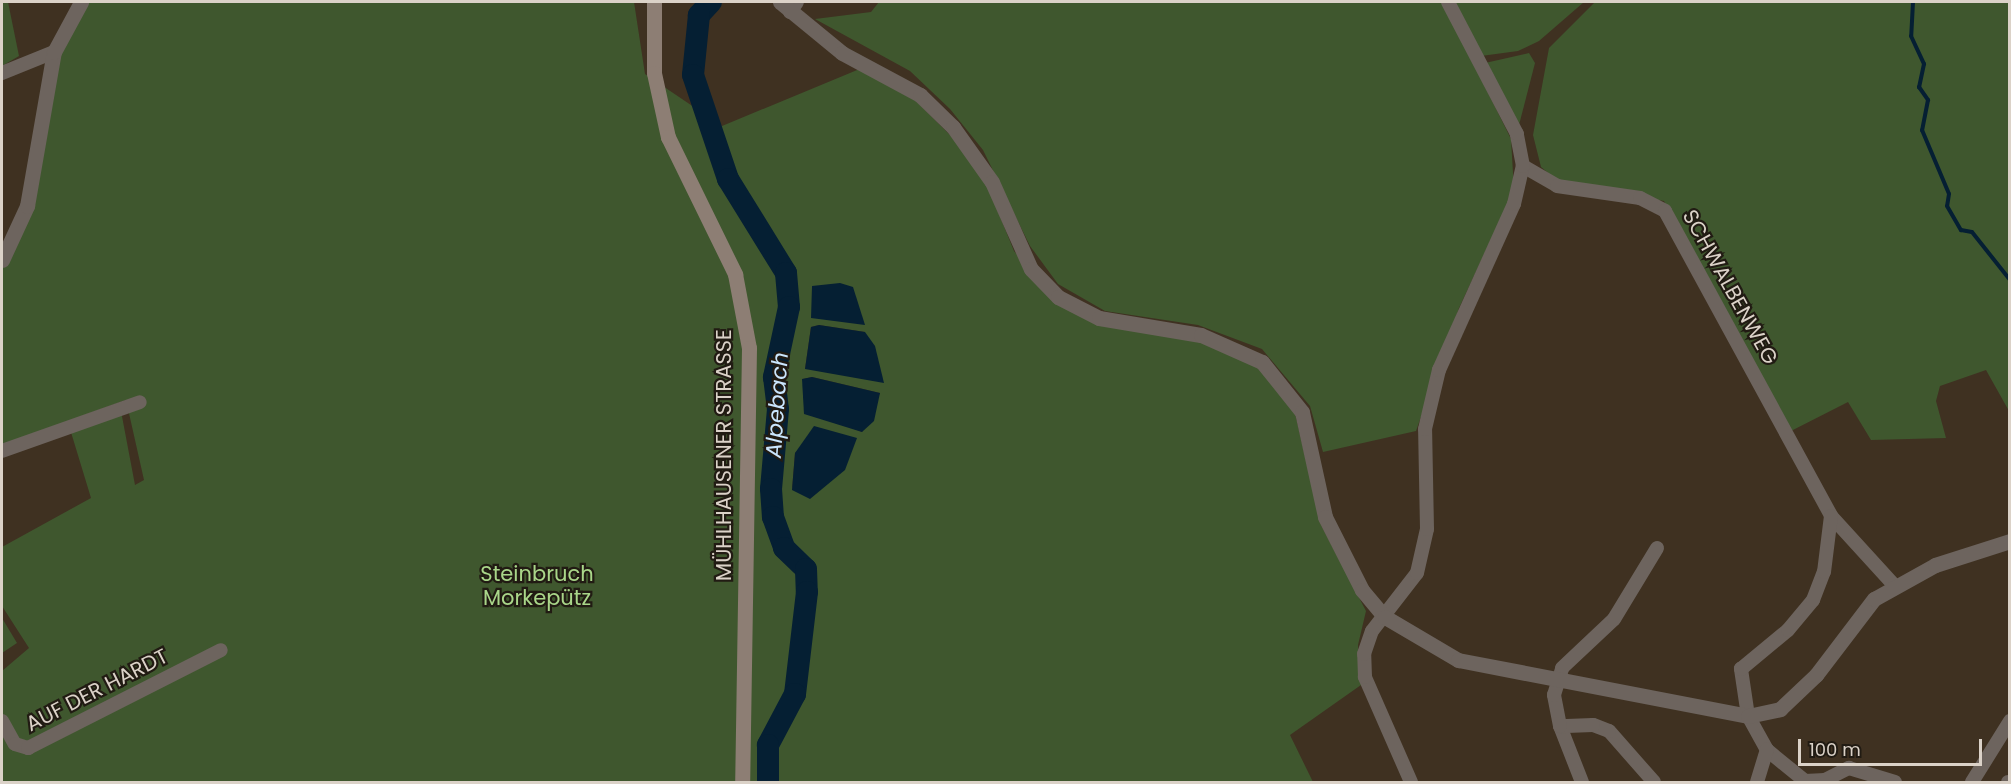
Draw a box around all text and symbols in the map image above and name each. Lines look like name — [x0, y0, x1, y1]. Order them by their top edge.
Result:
street label: SCHWALBENWEG — [1677, 205, 1783, 369]
street label: MÜHLHAUSENER STRASSE — [711, 329, 737, 581]
water label: Alpebach — [760, 351, 794, 459]
park label: Steinbruch Morkepütz — [480, 561, 594, 611]
street label: AUF DER HARDT — [22, 643, 172, 737]
scale bar — [1801, 727, 1986, 765]
text: 100 m — [1809, 737, 1861, 762]

